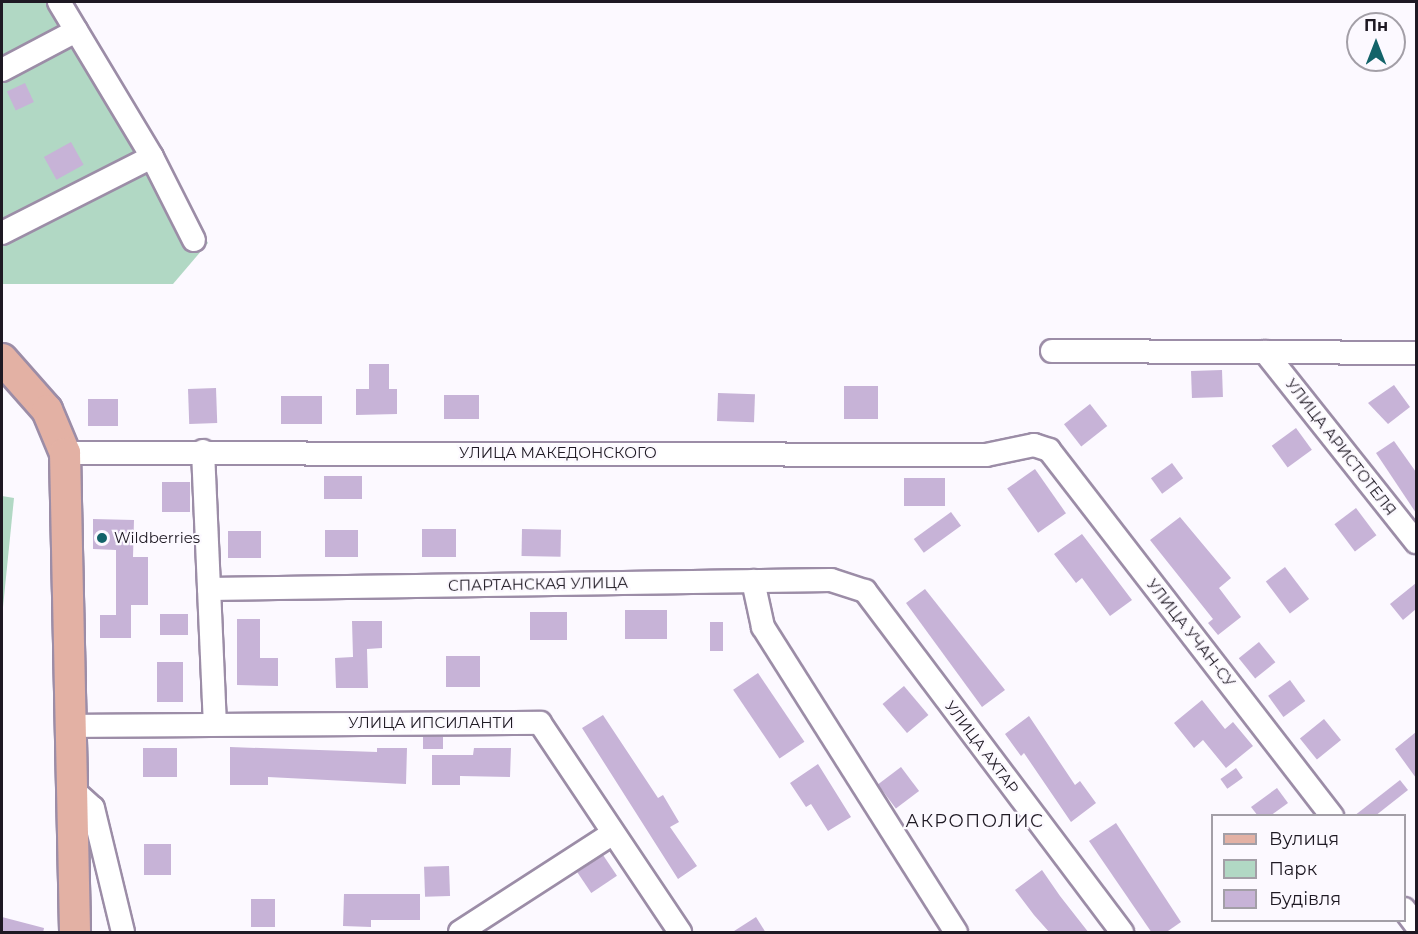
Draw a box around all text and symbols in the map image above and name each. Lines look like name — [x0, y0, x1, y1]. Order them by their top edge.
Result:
north arrow — [1346, 12, 1406, 72]
text: Пн — [1364, 16, 1388, 35]
street label: УЛИЦА АРИСТОТЕЛЯ — [1282, 375, 1400, 519]
street label: УЛИЦА МАКЕДОНСКОГО — [459, 444, 657, 462]
place label: Wildberries — [114, 529, 200, 547]
marker: Wildberries — [95, 531, 109, 545]
street label: СПАРТАНСКАЯ УЛИЦА — [448, 573, 628, 595]
street label: УЛИЦА УЧАН-СУ — [1143, 575, 1239, 691]
street label: УЛИЦА АХТАР — [941, 697, 1023, 797]
street label: УЛИЦА ИПСИЛАНТИ — [348, 714, 514, 732]
district label: АКРОПОЛИС — [906, 810, 1044, 832]
legend — [1211, 814, 1406, 922]
text: Вулиця — [1269, 828, 1339, 850]
text: Парк — [1269, 858, 1317, 880]
text: Будівля — [1269, 888, 1341, 910]

